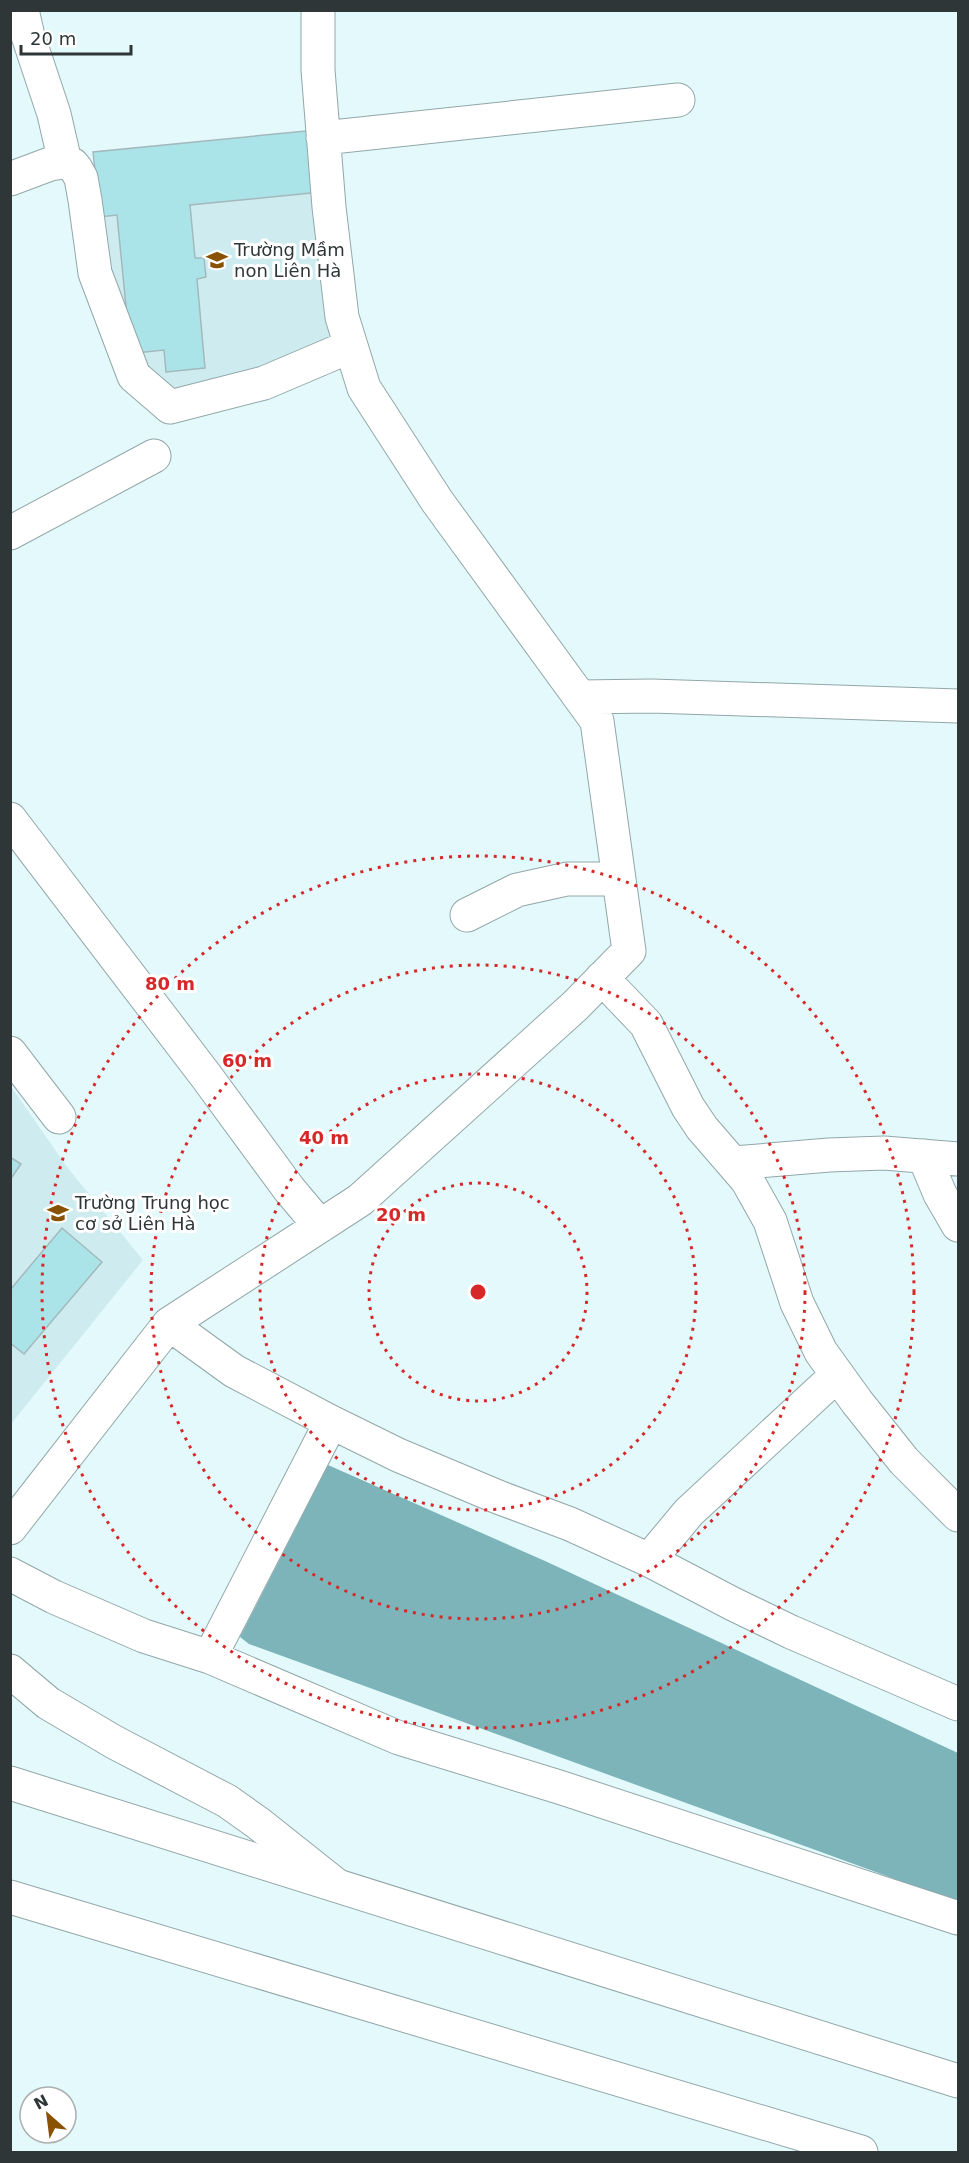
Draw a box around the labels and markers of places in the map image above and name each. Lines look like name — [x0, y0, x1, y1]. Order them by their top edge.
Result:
place label: Trường Mầm non Liên Hà — [233, 239, 345, 281]
school or university icon: Trường Mầm non Liên Hà — [205, 248, 229, 272]
place label: Trường Trung học cơ sở Liên Hà — [74, 1192, 230, 1234]
school or university icon: Trường Trung học cơ sở Liên Hà — [46, 1201, 70, 1225]
centre of rings — [468, 1282, 488, 1302]

